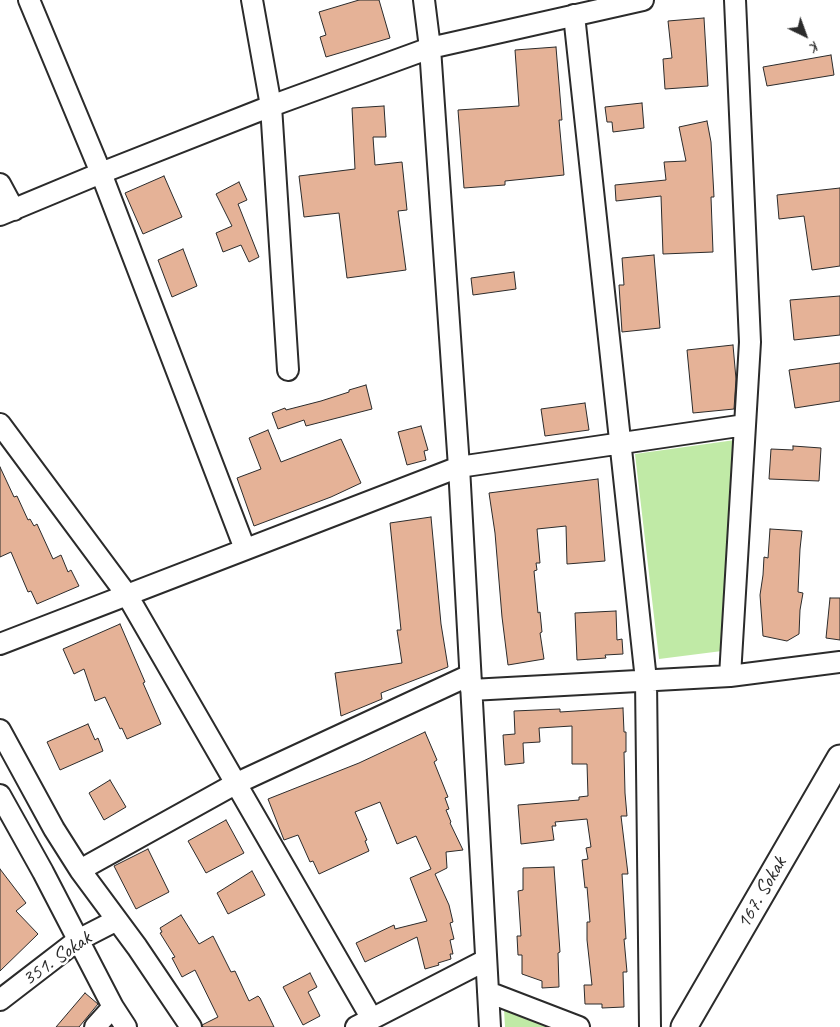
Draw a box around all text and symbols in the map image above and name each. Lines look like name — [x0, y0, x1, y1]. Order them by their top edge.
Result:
north arrow — [780, 10, 830, 60]
text: K — [807, 38, 824, 55]
street label: 167. Sokak — [731, 853, 793, 933]
street label: 351. Sokak — [18, 926, 96, 992]

